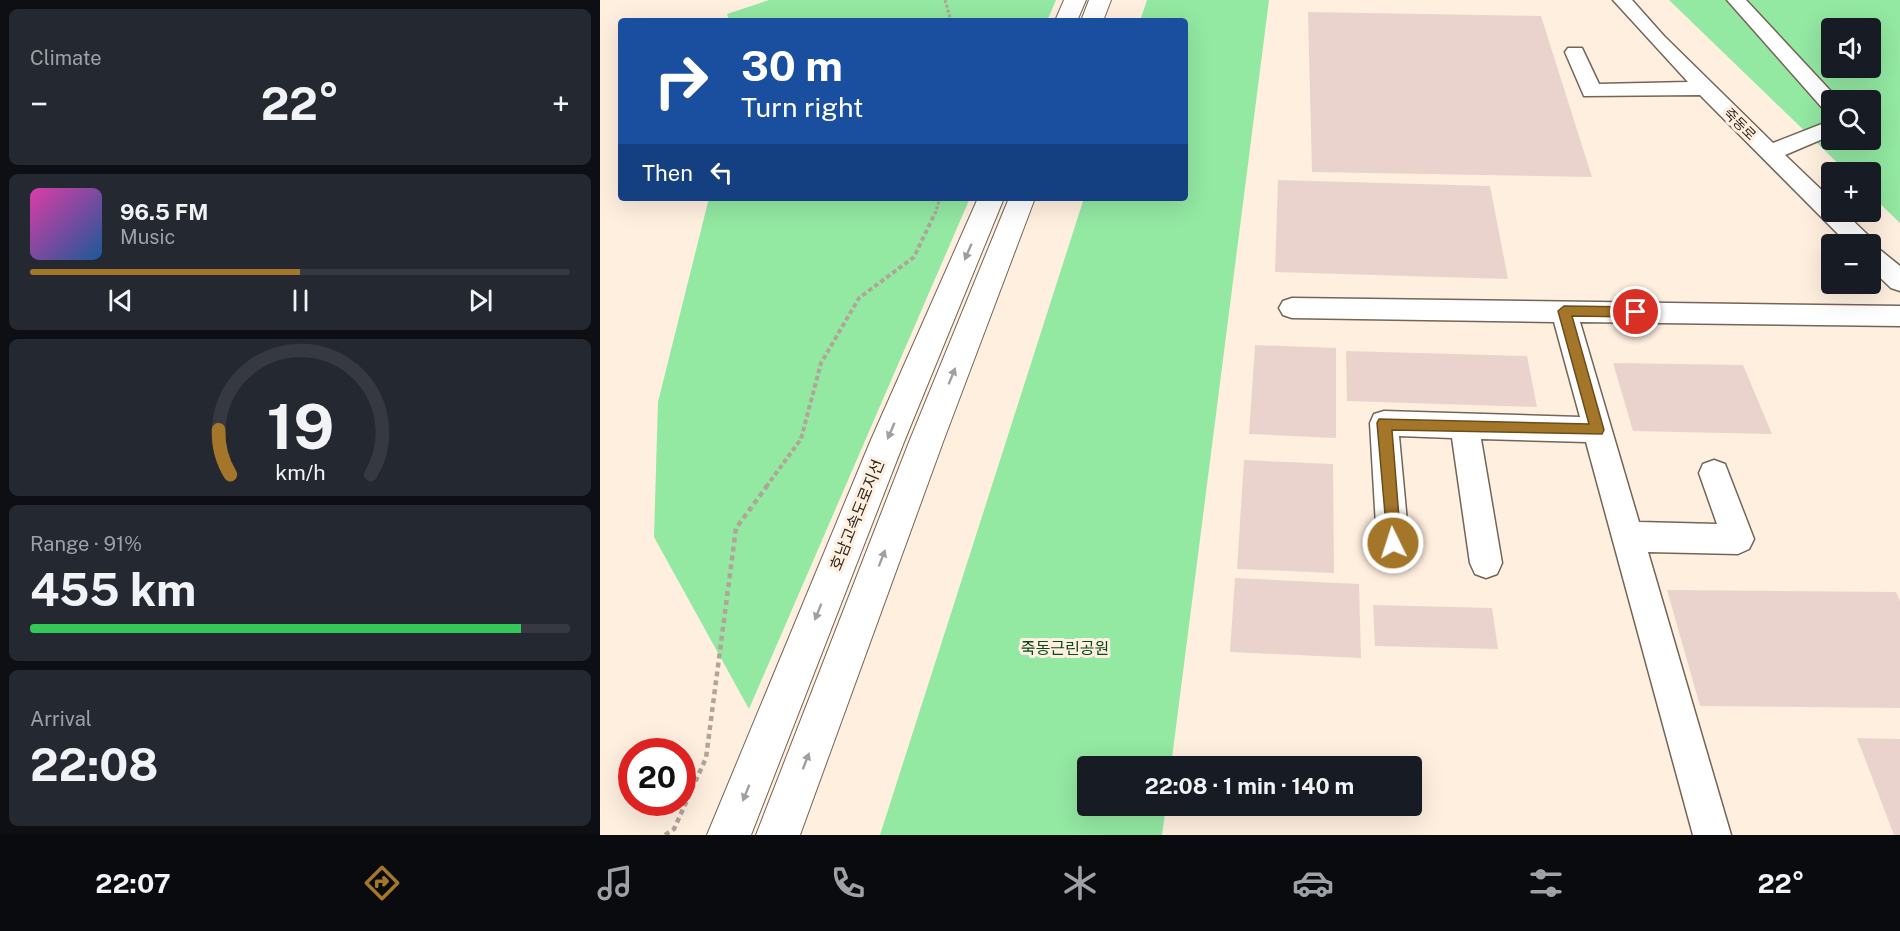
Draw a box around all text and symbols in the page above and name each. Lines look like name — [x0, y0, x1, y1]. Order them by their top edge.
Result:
map controls — [1821, 18, 1881, 294]
button: sound — [1821, 18, 1881, 78]
text: 30 m — [741, 41, 843, 90]
icon: right — [642, 42, 720, 120]
text: Climate — [30, 46, 102, 70]
text: 22° — [261, 77, 339, 130]
text: − — [30, 85, 48, 123]
text: + — [552, 85, 570, 123]
button: search — [1821, 90, 1881, 150]
text: Turn right — [741, 91, 864, 123]
street label: 죽동로 — [1721, 105, 1759, 143]
icon: left — [705, 156, 738, 189]
text: Then — [642, 160, 693, 186]
button: + — [1821, 162, 1881, 222]
text: 96.5 FM — [120, 199, 208, 225]
text: Music — [120, 225, 175, 249]
button: − — [1821, 234, 1881, 294]
one-way arrow — [963, 243, 973, 261]
icon: previous — [104, 284, 137, 317]
icon: pause — [284, 284, 317, 317]
icon: next — [464, 284, 497, 317]
pin — [1610, 286, 1661, 337]
icon: arrive — [1619, 295, 1652, 328]
one-way arrow — [947, 367, 957, 385]
text: 19 — [266, 390, 334, 463]
one-way arrow — [887, 423, 896, 440]
street label: 호남고속도로지선 — [826, 457, 888, 573]
text: km/h — [275, 460, 325, 485]
position arrow — [1361, 511, 1425, 575]
text: Range · 91% — [30, 532, 142, 556]
one-way arrow — [878, 549, 887, 567]
text: 455 km — [30, 563, 196, 616]
one-way arrow — [813, 603, 822, 621]
park label: 죽동근린공원 — [1021, 639, 1109, 658]
text: Arrival — [30, 707, 92, 731]
text: 22:08 — [30, 738, 158, 791]
speed limit sign: 20 — [618, 738, 696, 816]
one-way arrow — [801, 751, 811, 769]
text: 22:08 · 1 min · 140 m — [1145, 773, 1354, 799]
one-way arrow — [740, 784, 750, 802]
icon: directions — [361, 862, 403, 904]
icon: music — [594, 862, 636, 904]
icon: phone — [827, 862, 869, 904]
icon: climate — [1059, 862, 1101, 904]
icon: car — [1292, 862, 1334, 904]
icon: filters — [1525, 862, 1567, 904]
text: 22:07 — [95, 867, 171, 899]
text: 22° — [1757, 867, 1805, 899]

